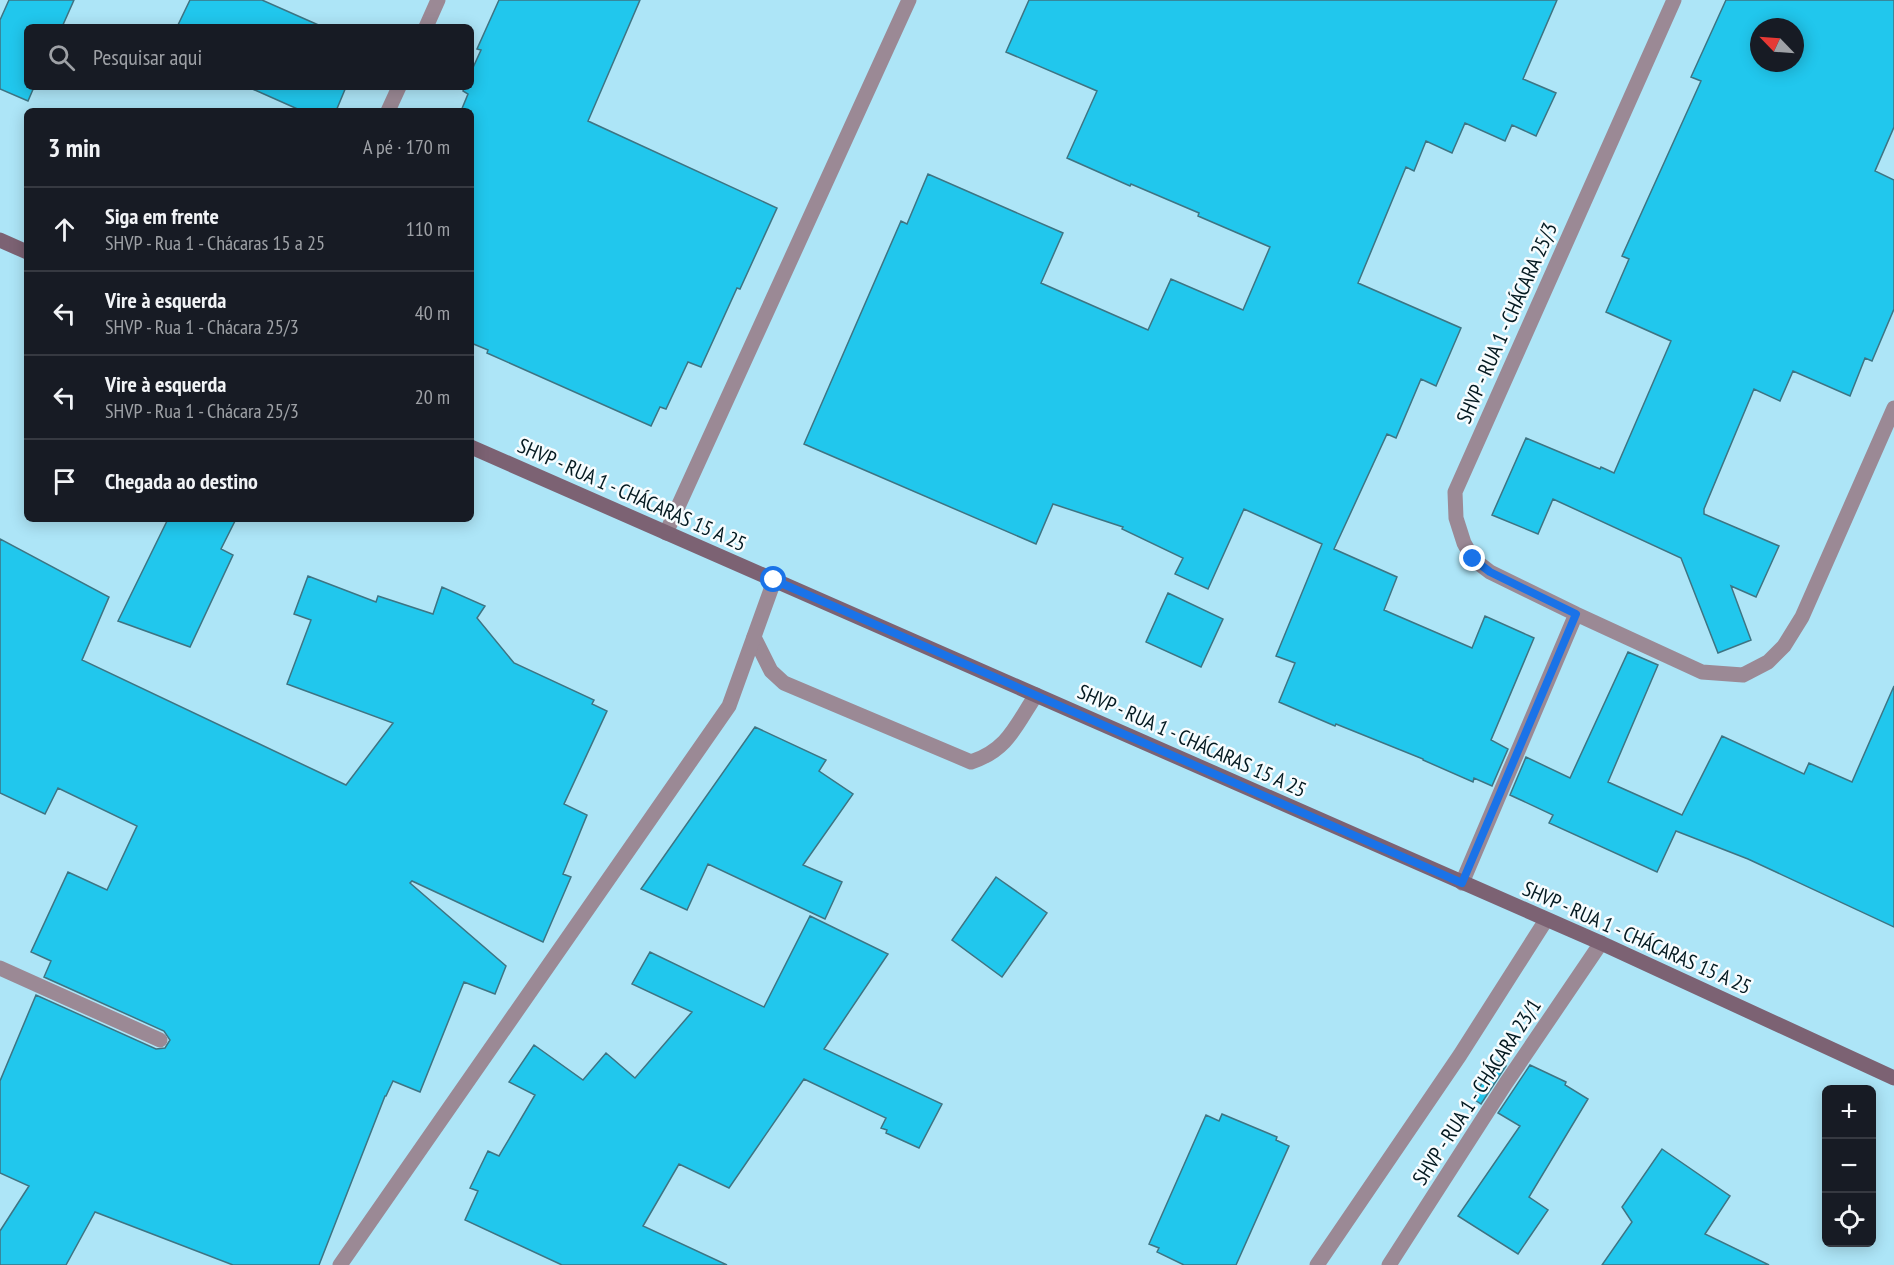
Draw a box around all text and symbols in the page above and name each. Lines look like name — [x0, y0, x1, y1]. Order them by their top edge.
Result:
north arrow — [1750, 18, 1804, 72]
search box — [24, 24, 474, 90]
icon: search — [45, 41, 78, 74]
text: Pesquisar aqui — [93, 43, 202, 71]
text: 3 min — [48, 131, 101, 164]
text: A pé · 170 m — [363, 134, 450, 160]
text: Siga em frente — [105, 202, 219, 230]
icon: ahead — [48, 213, 81, 246]
text: 110 m — [406, 216, 450, 242]
street label: SHVP - RUA 1 - CHÁCARA 25/3 — [1450, 218, 1563, 427]
text: SHVP - Rua 1 - Chácaras 15 a 25 — [105, 230, 325, 256]
text: Vire à esquerda — [105, 286, 226, 314]
icon: left — [48, 297, 81, 330]
text: 40 m — [415, 300, 450, 326]
text: SHVP - Rua 1 - Chácara 25/3 — [105, 314, 299, 340]
text: Vire à esquerda — [105, 370, 226, 398]
icon: left — [48, 381, 81, 414]
text: 20 m — [415, 384, 450, 410]
text: SHVP - Rua 1 - Chácara 25/3 — [105, 398, 299, 424]
street label: SHVP - RUA 1 - CHÁCARAS 15 A 25 — [514, 432, 751, 557]
icon: arrive — [48, 465, 81, 498]
text: Chegada ao destino — [105, 467, 258, 495]
route end — [1459, 545, 1485, 571]
route start — [760, 566, 786, 592]
street label: SHVP - RUA 1 - CHÁCARAS 15 A 25 — [1074, 678, 1311, 803]
street label: SHVP - RUA 1 - CHÁCARAS 15 A 25 — [1519, 875, 1756, 1000]
street label: SHVP - RUA 1 - CHÁCARA 23/1 — [1406, 993, 1547, 1190]
map controls — [1822, 1085, 1876, 1247]
button: + — [1822, 1085, 1876, 1139]
button: − — [1822, 1139, 1876, 1193]
button: locate — [1822, 1193, 1876, 1247]

